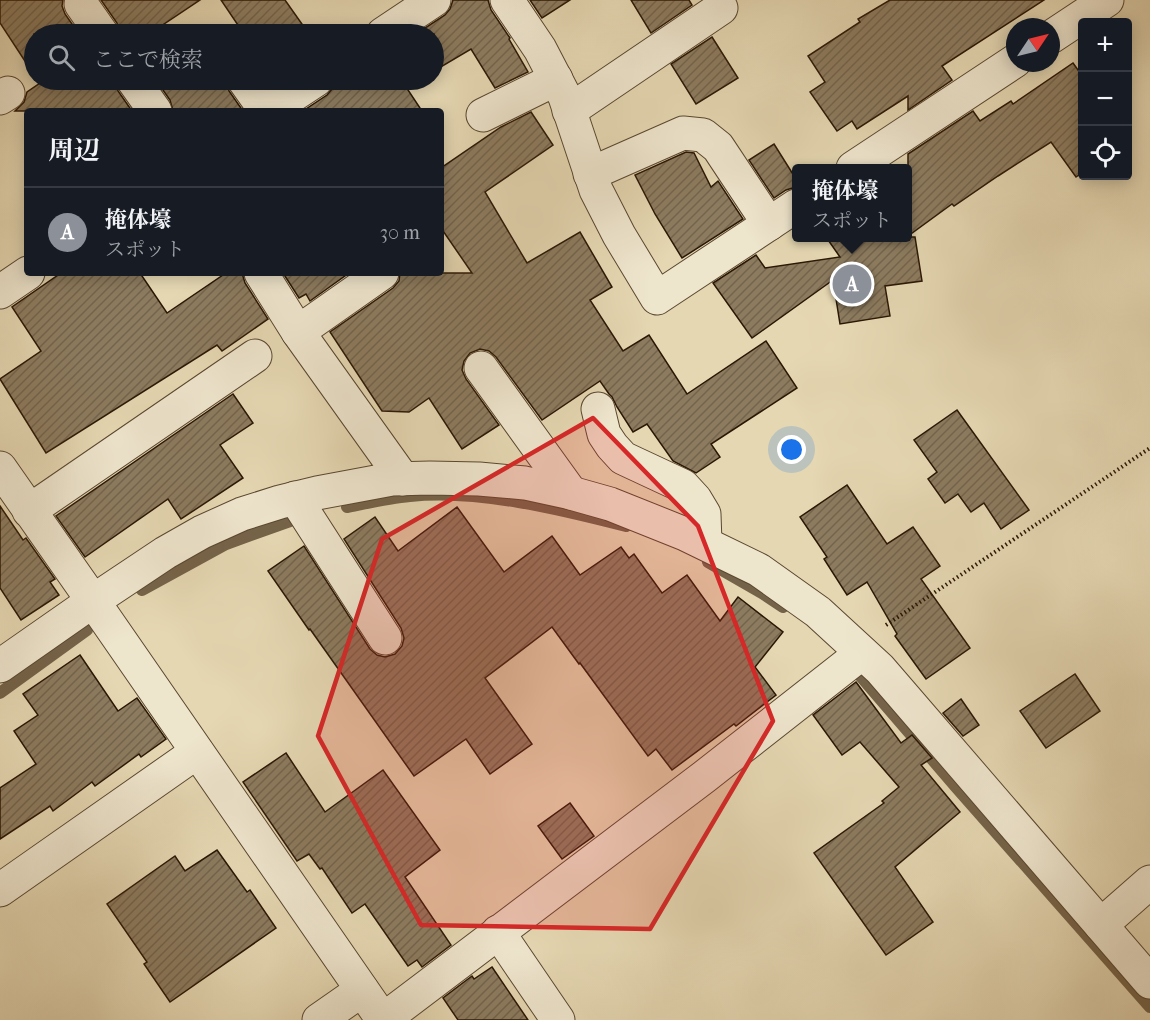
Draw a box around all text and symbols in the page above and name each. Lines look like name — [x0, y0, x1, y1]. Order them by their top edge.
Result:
north arrow — [1006, 18, 1060, 72]
map controls — [1078, 18, 1132, 180]
button: + — [1078, 18, 1132, 72]
search box — [24, 24, 444, 90]
icon: search — [45, 41, 78, 74]
text: ここで検索 — [93, 47, 203, 73]
button: − — [1078, 72, 1132, 126]
button: locate — [1078, 126, 1132, 180]
text: 周辺 — [48, 135, 100, 166]
popup — [792, 164, 912, 242]
text: 掩体壕 — [812, 178, 878, 204]
text: 掩体壕 — [105, 207, 171, 233]
text: スポット — [812, 209, 892, 232]
text: A — [61, 221, 74, 244]
text: 30 m — [380, 221, 420, 244]
text: スポット — [105, 238, 185, 261]
pin: A — [832, 262, 872, 306]
your location — [777, 435, 806, 464]

